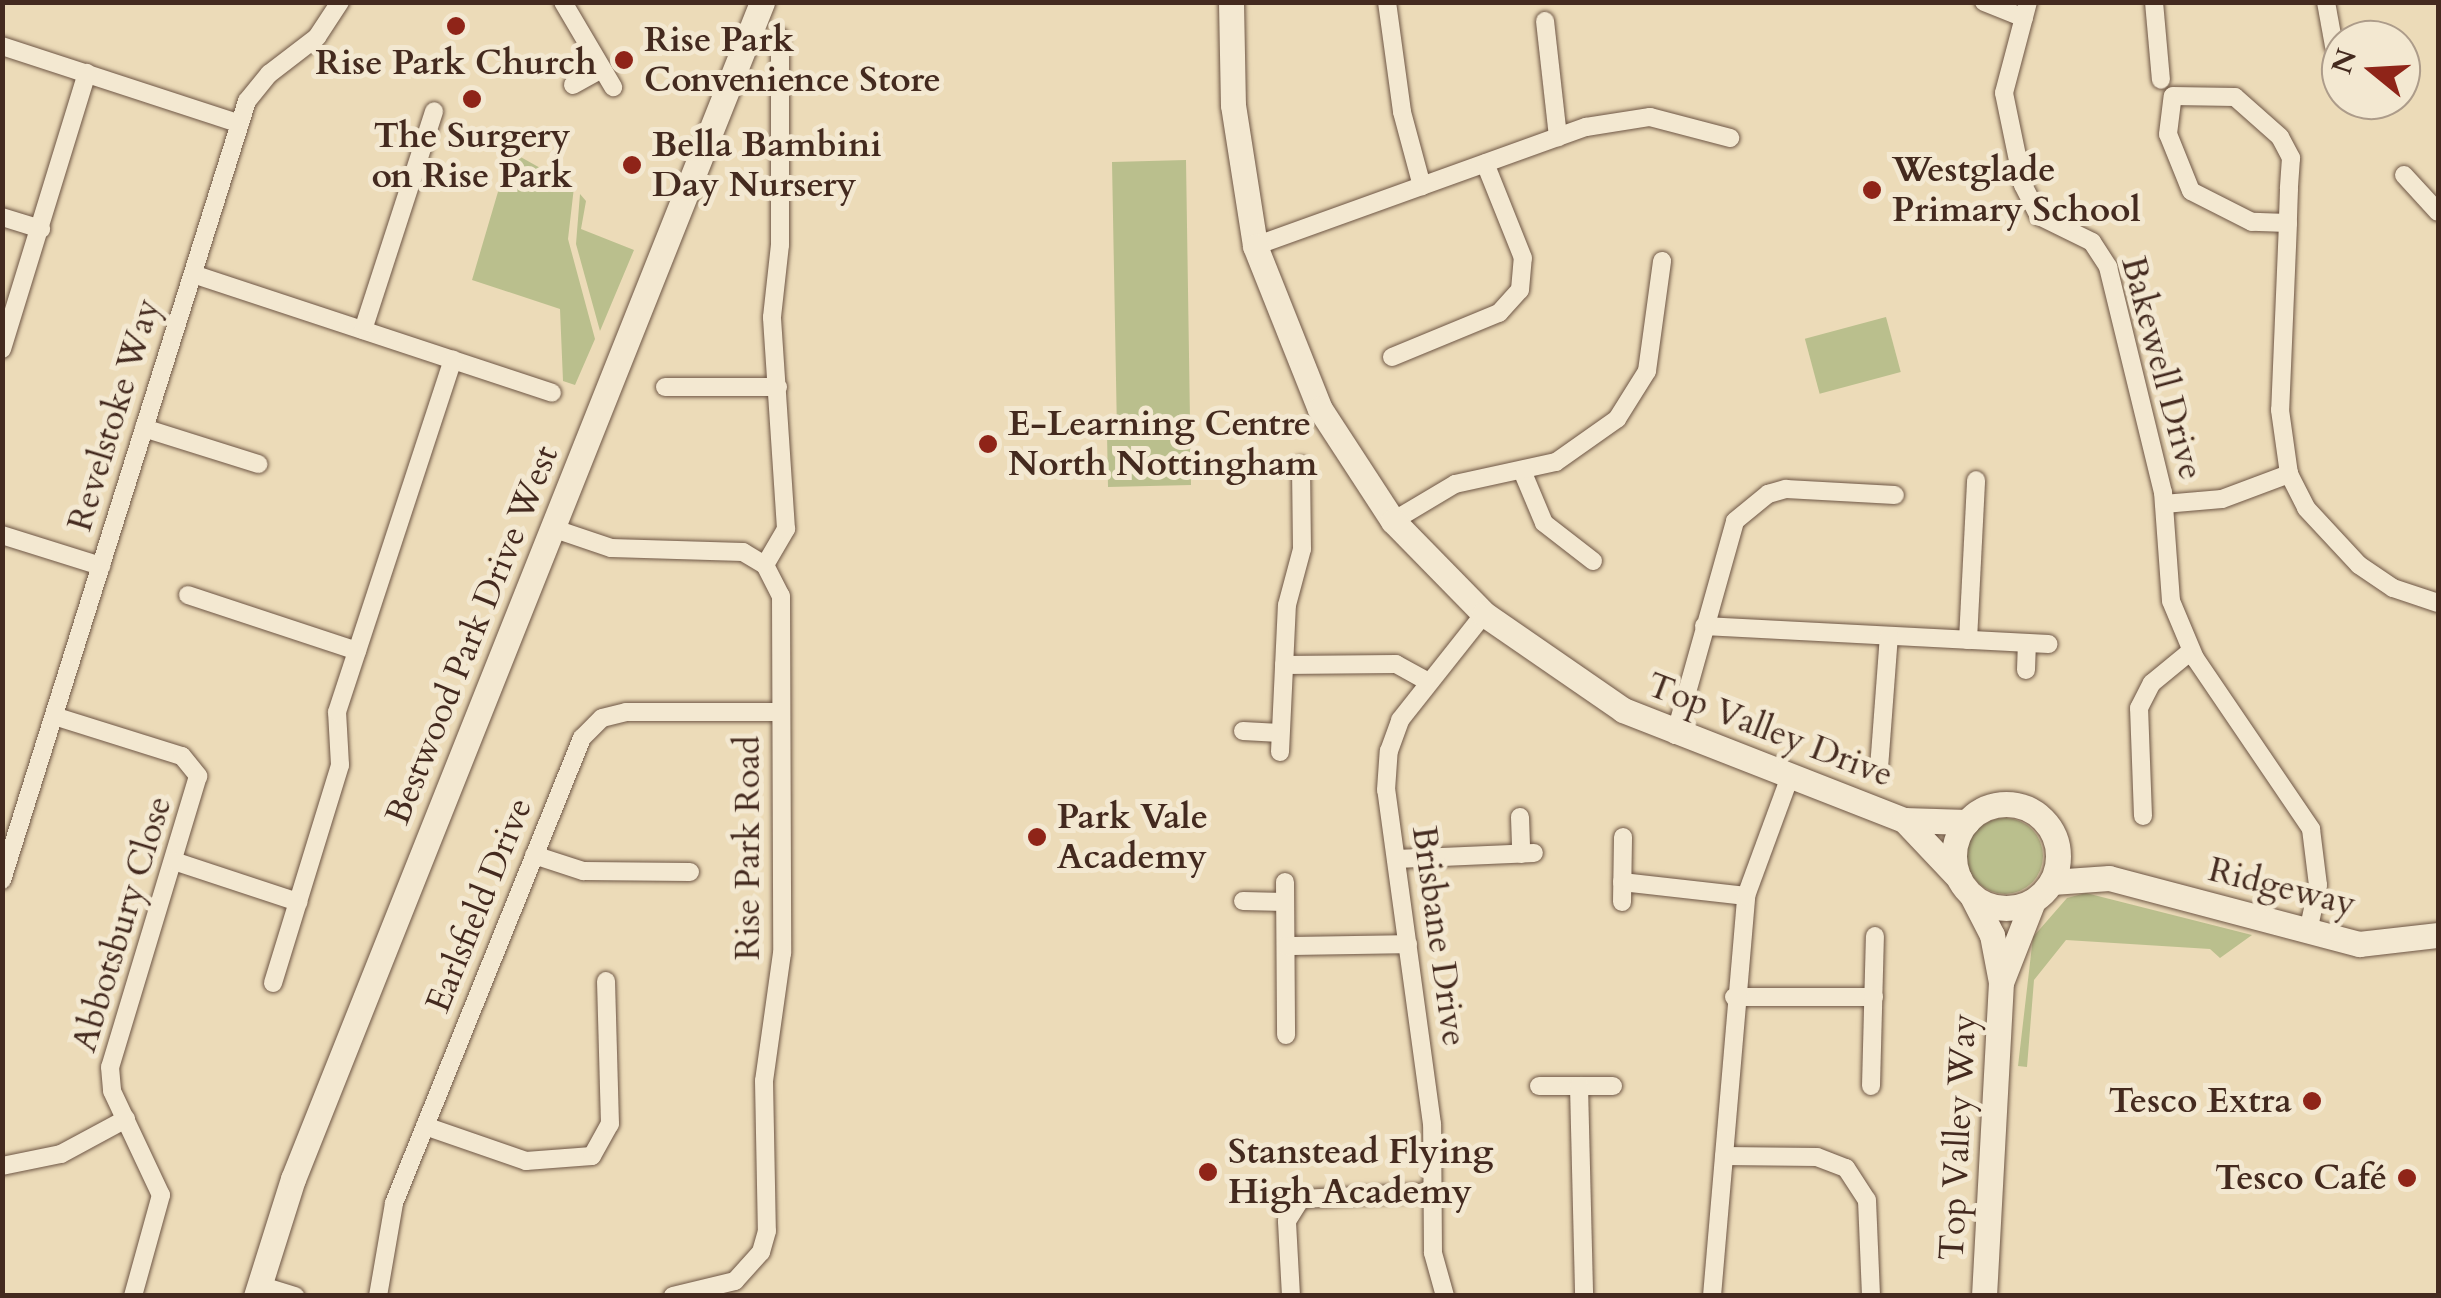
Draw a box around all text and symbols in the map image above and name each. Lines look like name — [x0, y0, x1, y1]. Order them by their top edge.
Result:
marker: Rise Park Church — [445, 15, 467, 37]
place label: Rise Park Convenience Store — [644, 19, 941, 101]
north arrow — [2321, 20, 2421, 120]
place label: Rise Park Church — [315, 42, 597, 84]
text: N — [2323, 44, 2366, 79]
marker: Rise Park Convenience Store — [613, 49, 635, 71]
marker: The Surgery on Rise Park — [461, 88, 483, 110]
place label: The Surgery on Rise Park — [371, 115, 573, 197]
place label: Bella Bambini Day Nursery — [652, 124, 882, 206]
place label: Westglade Primary School — [1892, 149, 2141, 231]
marker: Bella Bambini Day Nursery — [621, 154, 643, 176]
marker: Westglade Primary School — [1861, 179, 1883, 201]
street label: Bakewell Drive — [2112, 252, 2212, 484]
street label: Revelstoke Way — [59, 294, 169, 536]
place label: E-Learning Centre North Nottingham — [1008, 403, 1318, 485]
marker: E-Learning Centre North Nottingham — [977, 433, 999, 455]
street label: Bestwood Park Drive West — [377, 440, 567, 830]
street label: Top Valley Drive — [1641, 664, 1899, 796]
street label: Rise Park Road — [727, 736, 769, 960]
street label: Abbotsbury Close — [63, 791, 181, 1057]
street label: Earlsfield Drive — [417, 792, 541, 1018]
place label: Park Vale Academy — [1057, 796, 1208, 878]
street label: Brisbane Drive — [1403, 823, 1475, 1049]
marker: Park Vale Academy — [1026, 826, 1048, 848]
street label: Ridgeway — [2204, 848, 2360, 926]
street label: Top Valley Way — [1931, 1012, 1985, 1262]
place label: Tesco Extra — [2109, 1080, 2292, 1122]
marker: Tesco Extra — [2301, 1090, 2323, 1112]
place label: Stanstead Flying High Academy — [1228, 1131, 1494, 1213]
place label: Tesco Café — [2215, 1157, 2387, 1199]
marker: Stanstead Flying High Academy — [1197, 1161, 1219, 1183]
marker: Tesco Café — [2396, 1167, 2418, 1189]

